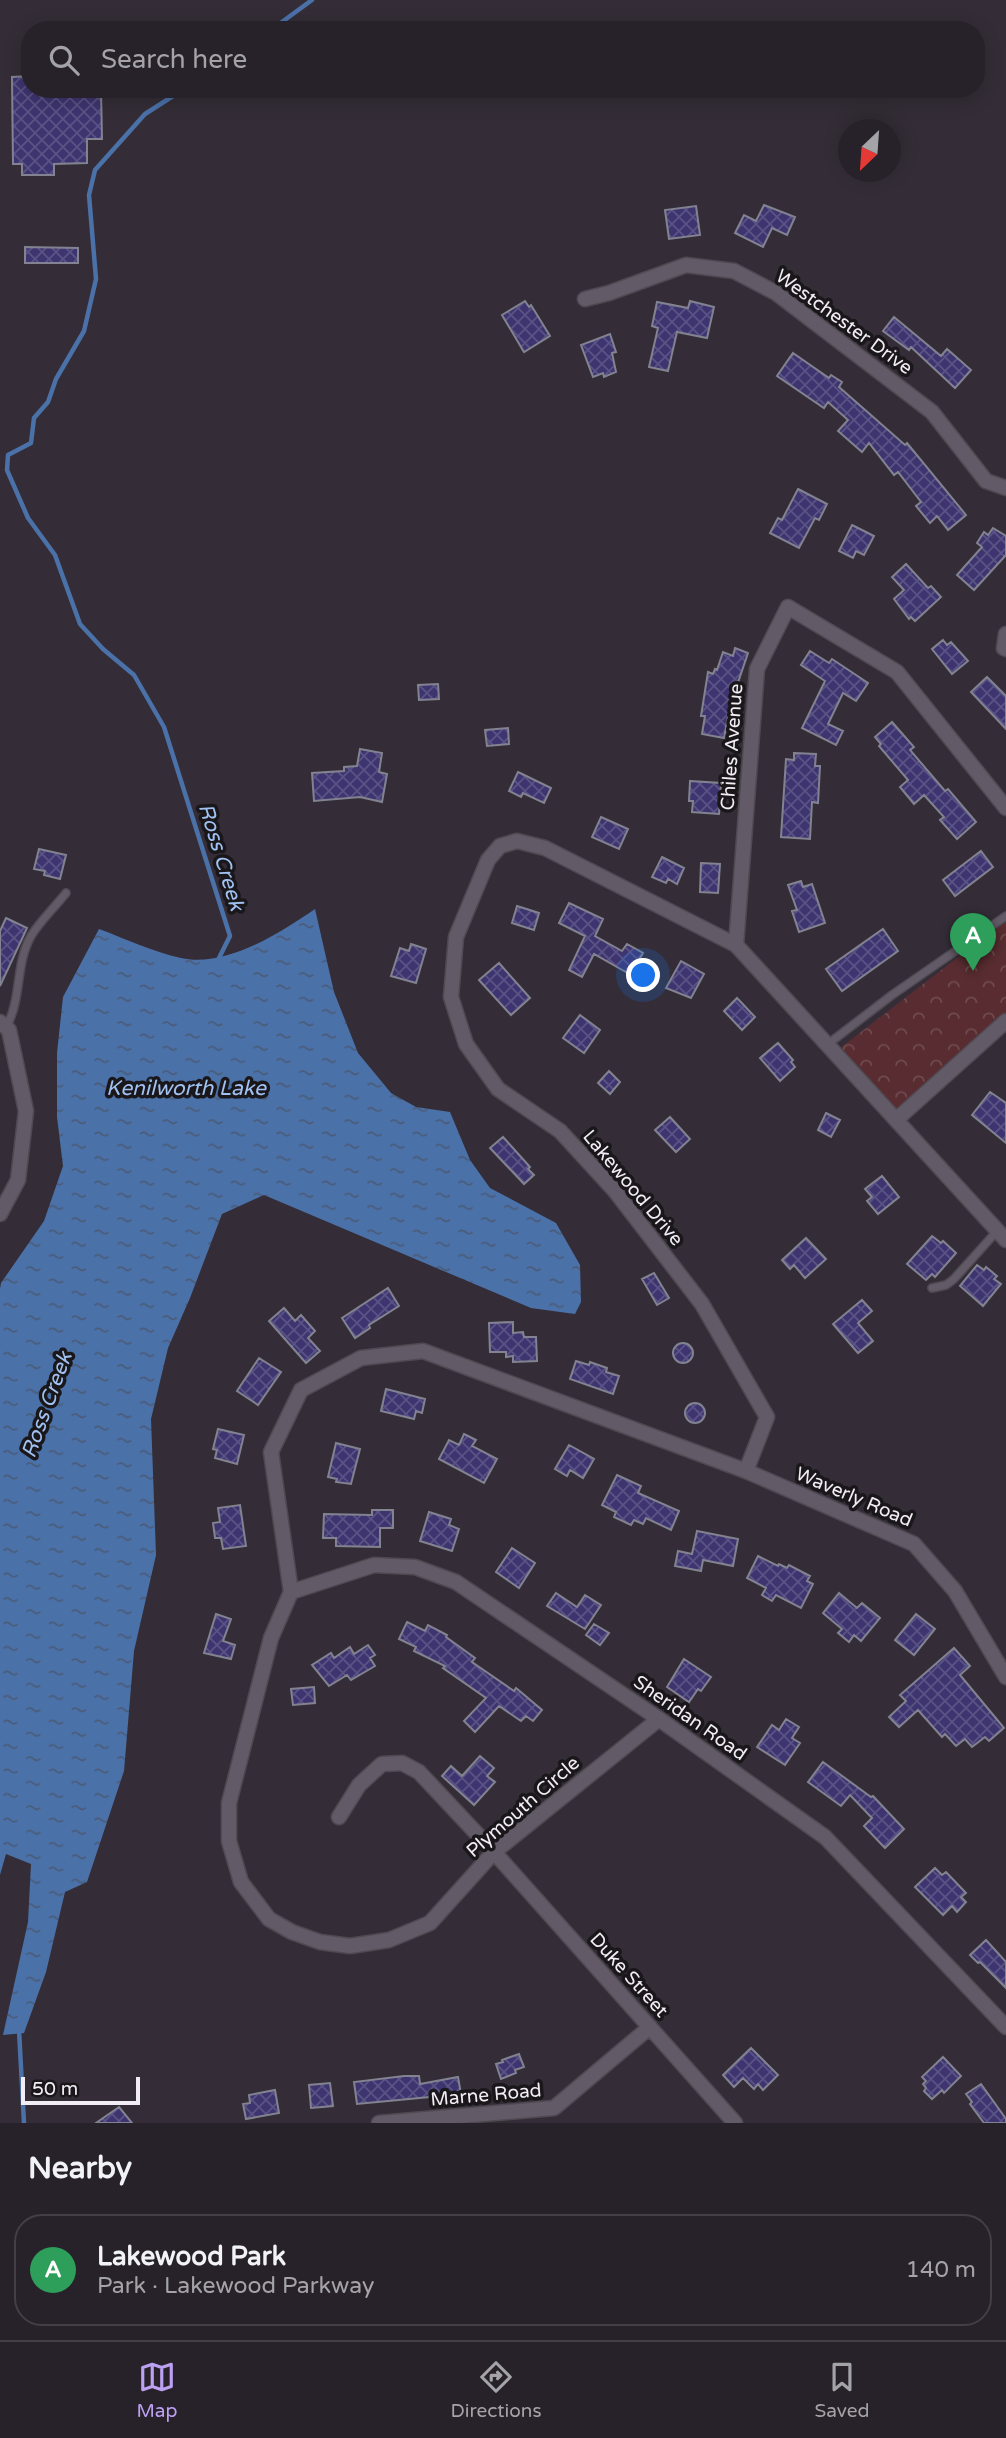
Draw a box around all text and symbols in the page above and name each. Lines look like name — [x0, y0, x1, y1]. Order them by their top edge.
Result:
search box — [21, 21, 985, 98]
icon: search — [45, 41, 83, 79]
text: Search here — [101, 44, 247, 75]
north arrow — [838, 119, 901, 182]
street label: Westchester Drive — [771, 265, 917, 379]
street label: Chiles Avenue — [717, 683, 747, 811]
water label: Ross Creek — [193, 800, 250, 915]
pin: A — [950, 913, 996, 971]
your location — [626, 958, 660, 992]
water label: Kenilworth Lake — [106, 1076, 267, 1101]
street label: Lakewood Drive — [578, 1126, 688, 1250]
water label: Ross Creek — [16, 1347, 78, 1461]
street label: Waverly Road — [792, 1463, 916, 1531]
street label: Sheridan Road — [629, 1671, 751, 1765]
street label: Plymouth Circle — [462, 1752, 584, 1862]
street label: Duke Street — [585, 1928, 673, 2022]
scale bar — [21, 2074, 140, 2106]
text: 50 m — [32, 2078, 78, 2100]
street label: Marne Road — [430, 2079, 542, 2111]
text: Nearby — [28, 2150, 132, 2187]
text: Lakewood Park — [97, 2241, 286, 2272]
text: A — [44, 2256, 62, 2284]
text: 140 m — [906, 2256, 976, 2284]
text: Park · Lakewood Parkway — [97, 2272, 374, 2300]
tab: Map — [137, 2358, 178, 2422]
tab: Directions — [451, 2358, 542, 2422]
tab: Saved — [815, 2358, 869, 2422]

